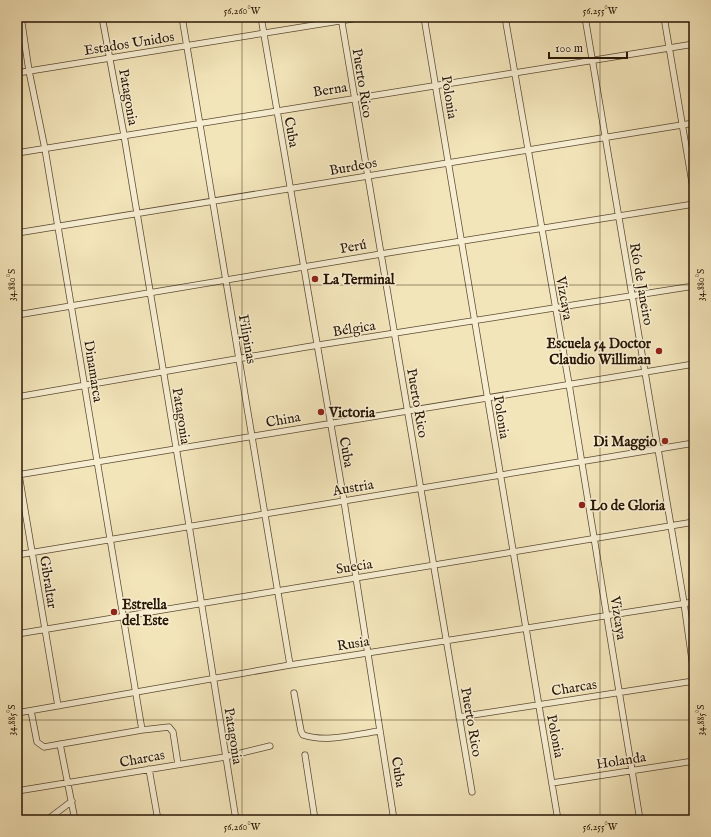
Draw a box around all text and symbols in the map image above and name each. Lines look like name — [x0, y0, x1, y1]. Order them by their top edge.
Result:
text: 56.260°W — [224, 5, 261, 18]
text: 56.255°W — [583, 5, 618, 18]
street label: Estados Unidos — [83, 28, 176, 60]
scale bar — [549, 34, 627, 60]
text: 100 m — [555, 41, 583, 56]
street label: Puerto Rico — [348, 47, 376, 120]
street label: Patagonia — [114, 67, 142, 128]
street label: Polonia — [437, 74, 461, 121]
street label: Berna — [312, 78, 349, 102]
street label: Cuba — [279, 115, 303, 150]
street label: Burdeos — [328, 154, 378, 180]
street label: Perú — [338, 236, 368, 258]
street label: Río de Janeiro — [625, 241, 657, 327]
text: 34.880°S — [6, 269, 19, 301]
text: 34.880°S — [695, 269, 708, 301]
place label: La Terminal — [323, 271, 396, 289]
marker: La Terminal — [310, 274, 320, 284]
street label: Vizcaya — [551, 274, 577, 322]
street label: Filipinas — [234, 313, 260, 365]
street label: Bélgica — [332, 317, 378, 341]
place label: Escuela 54 Doctor Claudio Williman — [547, 335, 652, 369]
street label: Dinamarca — [79, 339, 107, 404]
marker: Escuela 54 Doctor Claudio Williman — [654, 346, 664, 356]
street label: Puerto Rico — [402, 367, 432, 440]
street label: Patagonia — [168, 386, 195, 447]
street label: Polonia — [489, 394, 513, 441]
place label: Victoria — [328, 404, 376, 422]
marker: Victoria — [316, 407, 326, 417]
street label: China — [265, 408, 303, 432]
place label: Di Maggio — [593, 433, 657, 451]
street label: Cuba — [334, 435, 358, 470]
marker: Di Maggio — [660, 436, 670, 446]
street label: Austria — [330, 475, 376, 501]
place label: Lo de Gloria — [590, 497, 666, 515]
marker: Lo de Gloria — [577, 500, 587, 510]
street label: Gibraltar — [35, 554, 61, 610]
street label: Suecia — [335, 555, 375, 579]
street label: Vizcaya — [606, 594, 631, 642]
place label: Estrella del Este — [122, 596, 169, 630]
marker: Estrella del Este — [109, 607, 119, 617]
street label: Rusia — [336, 632, 372, 655]
street label: Charcas — [550, 676, 598, 700]
street label: Puerto Rico — [456, 686, 486, 759]
text: 34.885°S — [6, 705, 19, 735]
text: 34.885°S — [695, 705, 708, 735]
street label: Patagonia — [220, 706, 247, 767]
street label: Polonia — [542, 713, 568, 760]
street label: Charcas — [118, 746, 166, 772]
street label: Holanda — [595, 748, 648, 774]
street label: Cuba — [387, 756, 409, 790]
text: 56.260°W — [224, 821, 261, 834]
text: 56.255°W — [583, 821, 618, 834]

